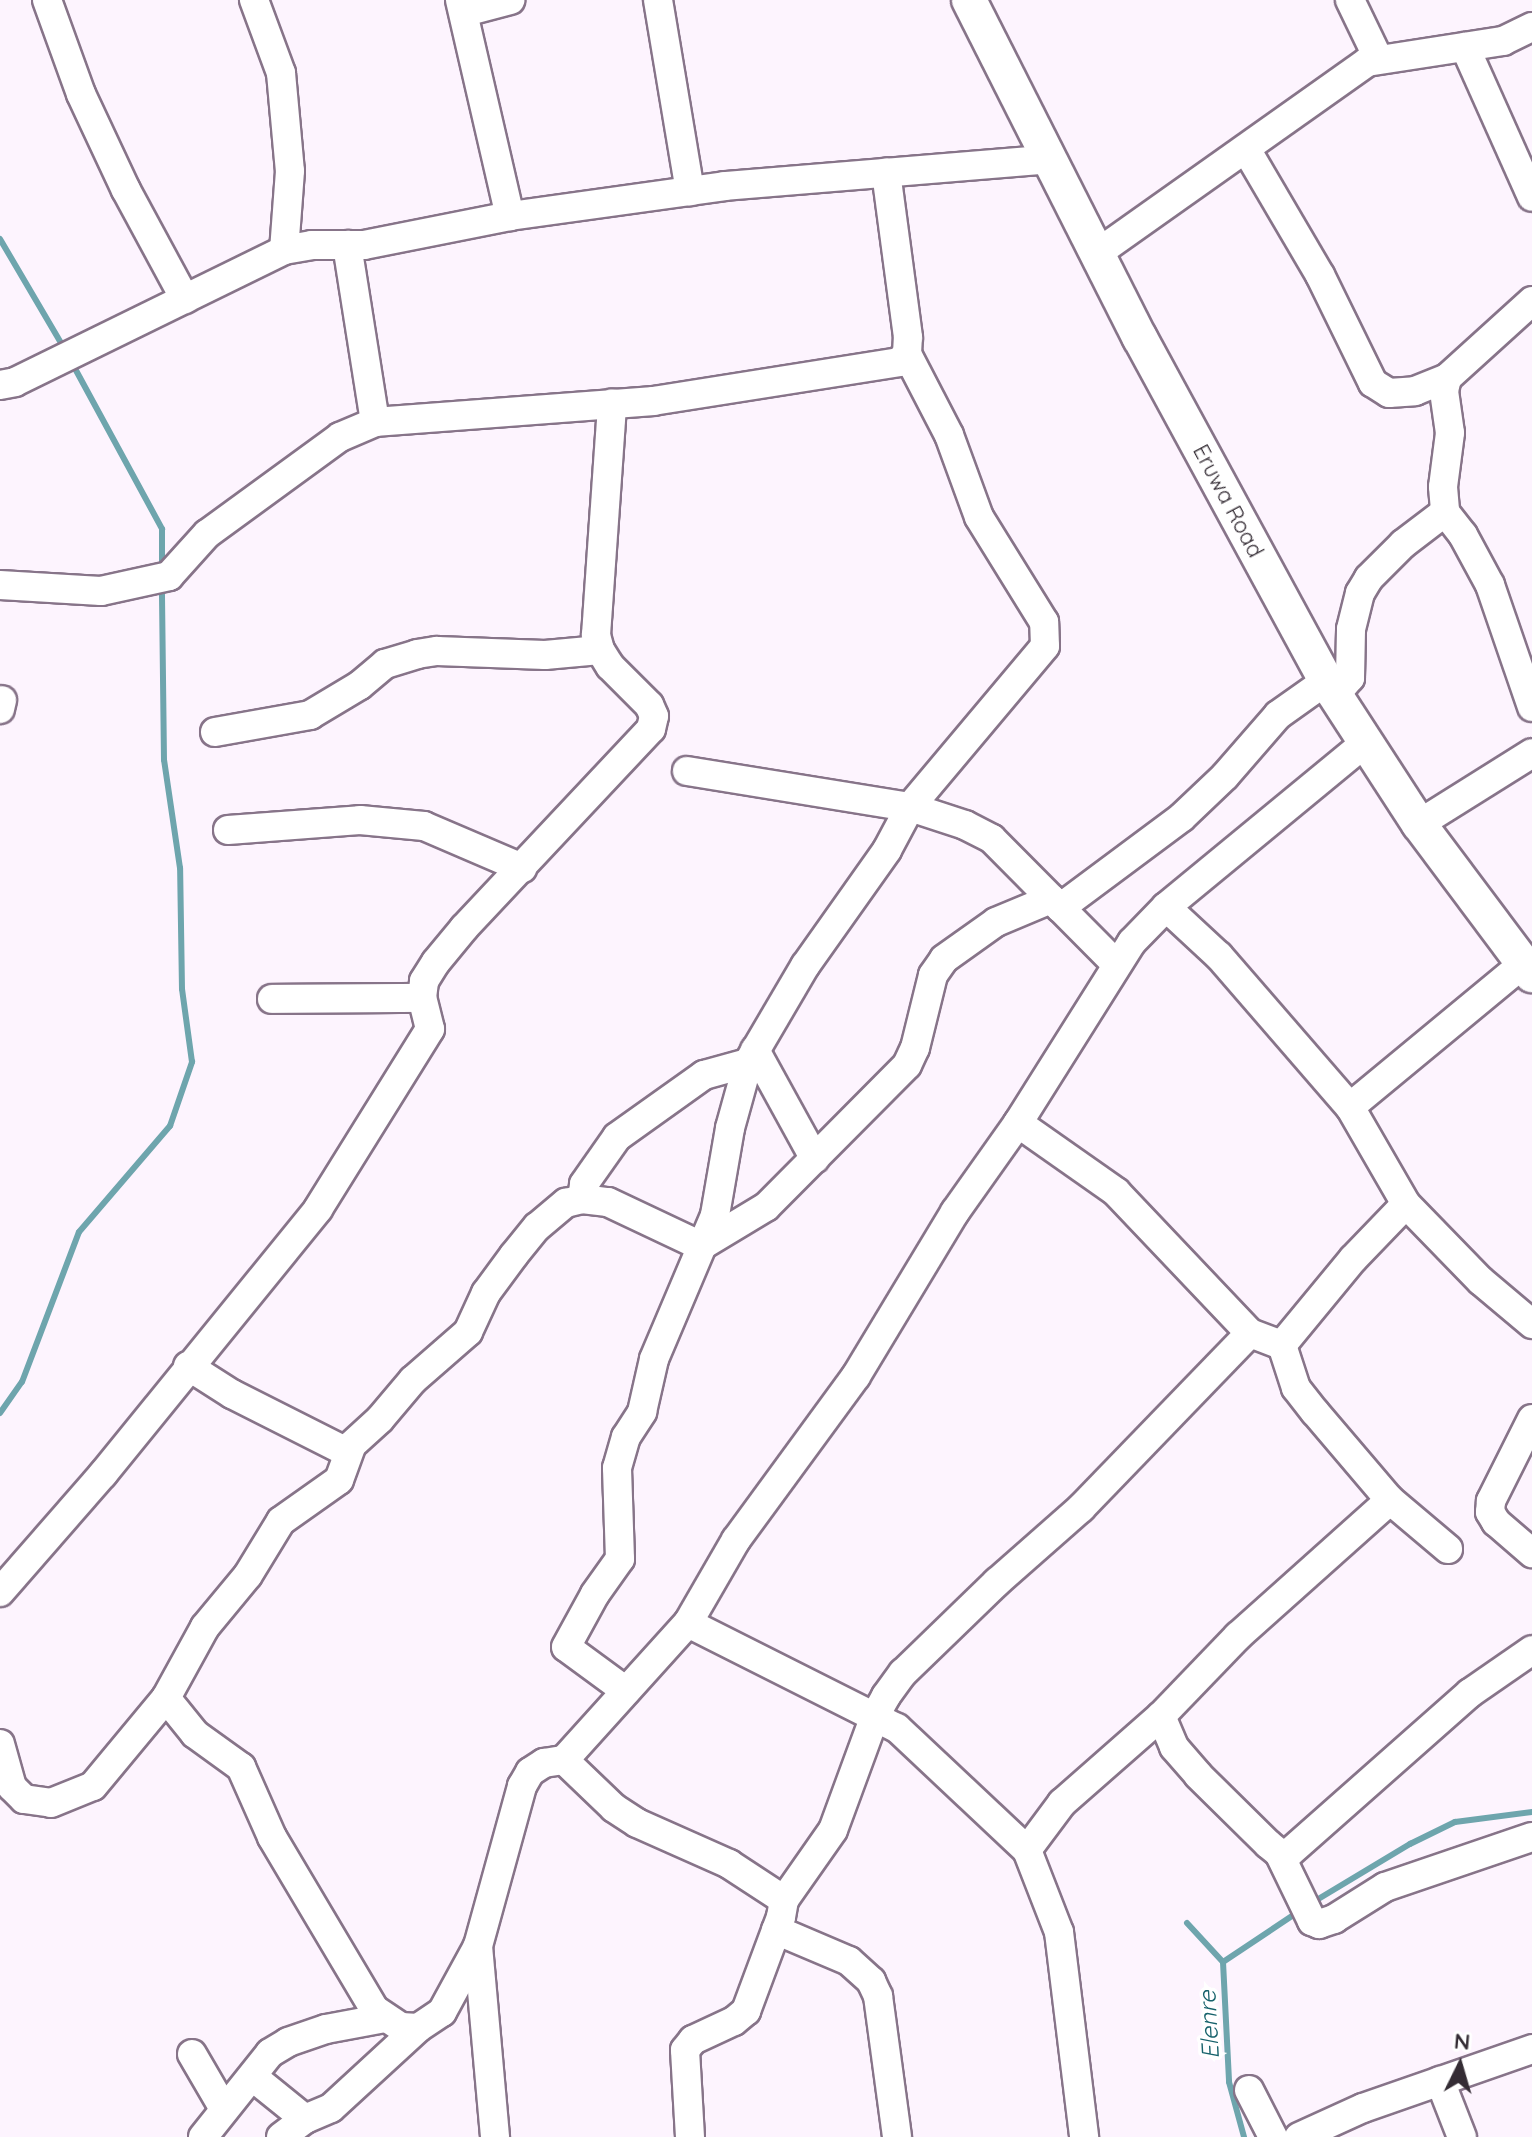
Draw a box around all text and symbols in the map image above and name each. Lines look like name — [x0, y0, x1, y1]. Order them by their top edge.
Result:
street label: Eruwa Road — [1187, 440, 1269, 562]
water label: Elenre — [1193, 1990, 1225, 2060]
north arrow — [1420, 2025, 1500, 2105]
text: N — [1453, 2026, 1471, 2056]

